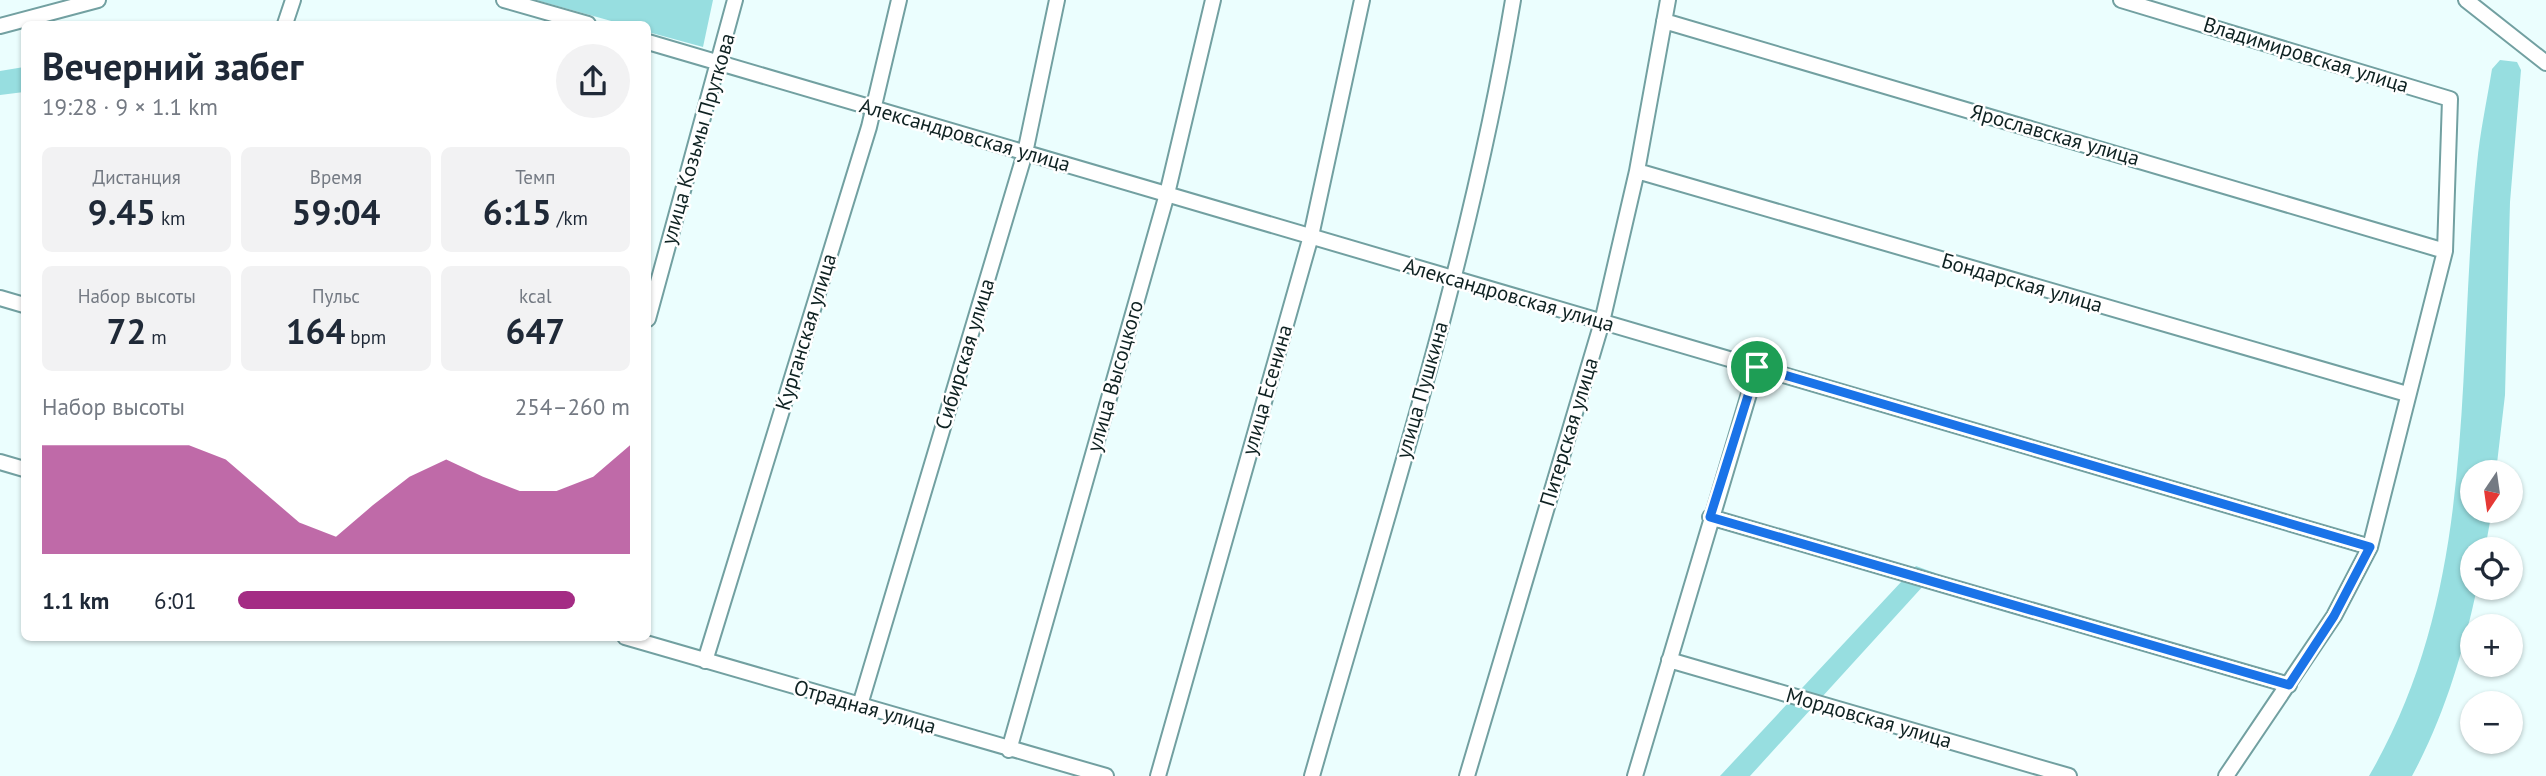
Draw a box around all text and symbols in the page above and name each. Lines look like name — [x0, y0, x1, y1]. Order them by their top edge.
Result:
street label: Владимировская улица — [2200, 10, 2412, 99]
street label: улица Козьмы Пруткова — [654, 30, 741, 248]
text: Вечерний забег — [42, 41, 303, 90]
button: share — [556, 44, 630, 118]
text: 19:28 · 9 × 1.1 km — [42, 92, 218, 121]
street label: Александровская улица — [857, 92, 1074, 178]
street label: Ярославская улица — [1968, 98, 2143, 172]
text: Дистанция — [92, 165, 181, 189]
text: Время — [310, 165, 362, 189]
text: Темп — [515, 165, 555, 189]
text: 9.45 — [88, 189, 156, 235]
text: 59:04 — [292, 189, 380, 235]
text: 6:15 — [483, 189, 552, 235]
text: km — [156, 206, 186, 230]
text: /km — [552, 206, 588, 230]
street label: Бондарская улица — [1939, 247, 2106, 318]
street label: Курганская улица — [769, 250, 842, 413]
street label: Александровская улица — [1401, 252, 1618, 338]
street label: Сибирская улица — [929, 275, 1000, 433]
text: Набор высоты — [78, 284, 196, 308]
text: Пульс — [312, 284, 360, 308]
text: kcal — [519, 284, 552, 308]
street label: улица Высоцкого — [1080, 297, 1149, 455]
text: 72 — [107, 308, 146, 354]
text: 164 — [286, 308, 345, 354]
text: 647 — [506, 308, 565, 354]
street label: улица Пушкина — [1389, 318, 1454, 462]
street label: улица Есенина — [1235, 321, 1298, 458]
text: m — [146, 325, 167, 349]
text: bpm — [345, 325, 386, 349]
pin — [1727, 337, 1787, 397]
icon: arrive — [1738, 348, 1776, 386]
street label: Питерская улица — [1533, 354, 1604, 510]
text: Набор высоты — [42, 392, 185, 421]
text: 254–260 m — [515, 392, 630, 421]
north arrow — [2460, 460, 2524, 523]
map controls — [2460, 460, 2523, 754]
button: locate — [2460, 537, 2523, 600]
text: 1.1 km — [42, 586, 109, 615]
text: 6:01 — [154, 586, 197, 615]
button: + — [2460, 614, 2523, 677]
street label: Отрадная улица — [791, 673, 939, 740]
street label: Мордовская улица — [1783, 681, 1955, 754]
button: − — [2460, 691, 2523, 754]

